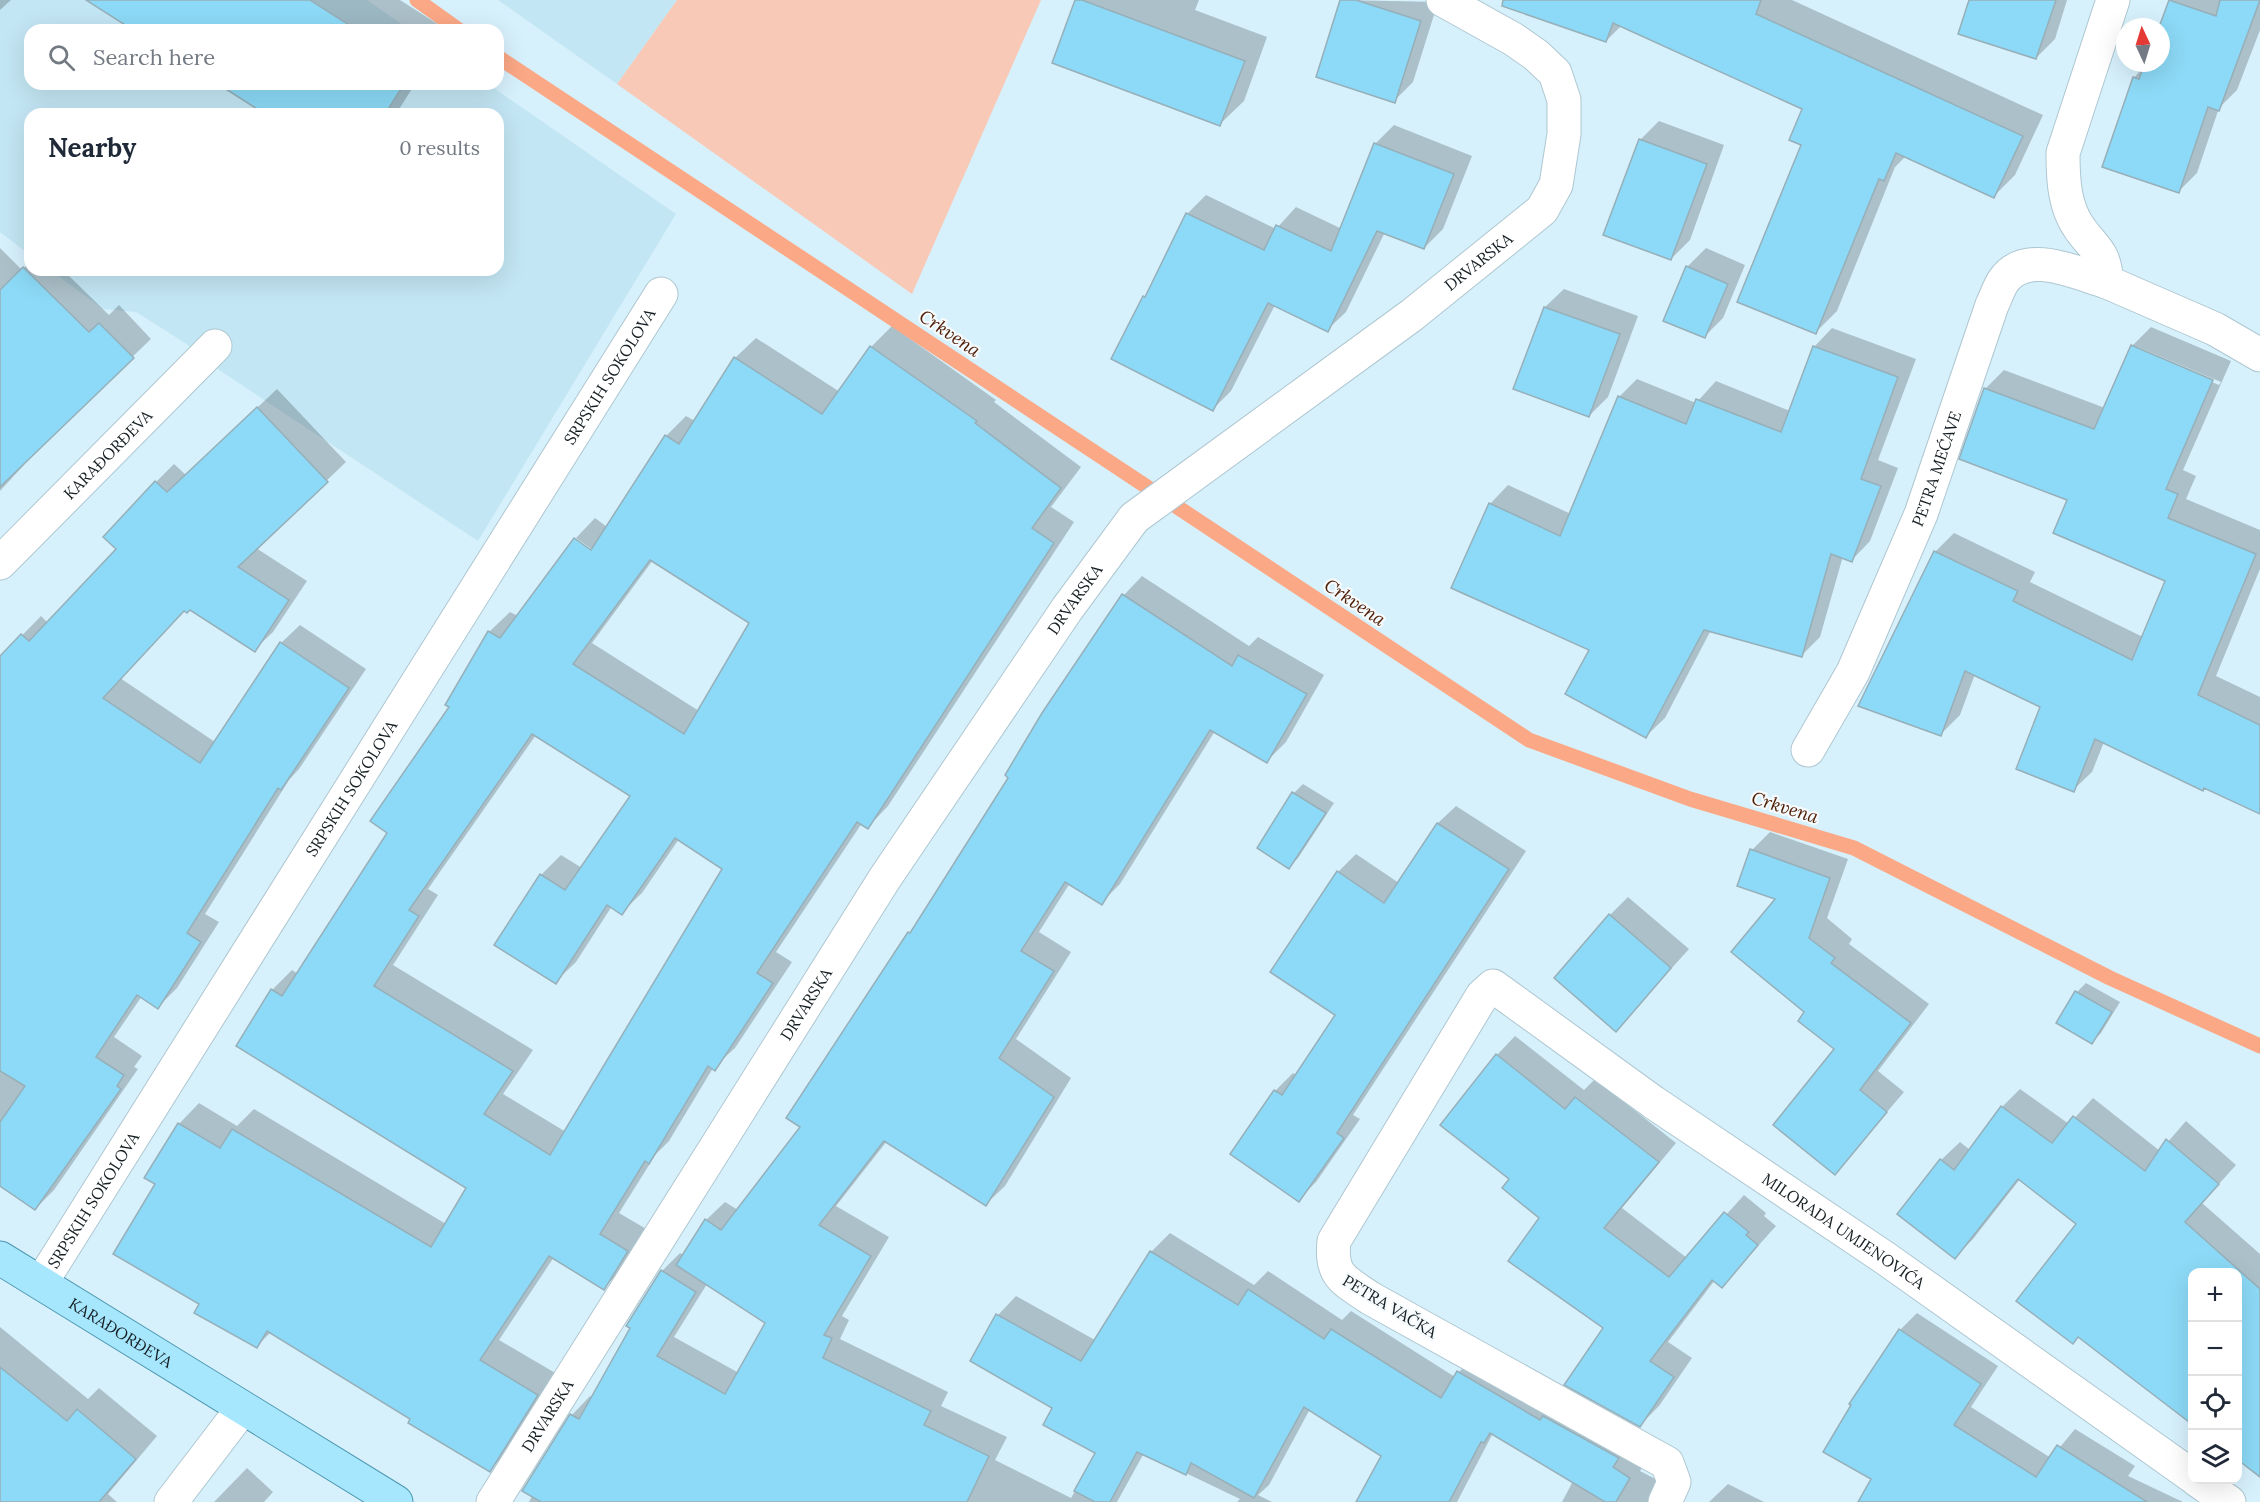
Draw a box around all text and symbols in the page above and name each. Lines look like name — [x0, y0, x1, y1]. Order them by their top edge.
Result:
north arrow — [2116, 18, 2170, 72]
search box — [24, 24, 504, 90]
icon: search — [45, 41, 78, 74]
text: Search here — [93, 43, 215, 71]
text: Nearby — [48, 131, 136, 164]
text: 0 results — [399, 135, 480, 160]
street label: DRVARSKA — [1440, 228, 1517, 295]
street label: SRPSKIH SOKOLOVA — [559, 304, 660, 448]
water label: Crkvena — [915, 304, 985, 362]
street label: KARAĐORĐEVA — [59, 405, 157, 503]
street label: PETRA MEĆAVE — [1907, 408, 1965, 529]
street label: DRVARSKA — [1043, 560, 1107, 638]
water label: Crkvena — [1320, 573, 1390, 631]
street label: SRPSKIH SOKOLOVA — [301, 716, 402, 860]
water label: Crkvena — [1749, 786, 1821, 828]
street label: DRVARSKA — [776, 963, 836, 1044]
street label: SRPSKIH SOKOLOVA — [43, 1127, 144, 1272]
street label: MILORADA UMJENOVIĆA — [1758, 1168, 1930, 1294]
map controls — [2188, 1268, 2242, 1484]
button: + — [2188, 1268, 2242, 1322]
street label: PETRA VAČKA — [1339, 1270, 1442, 1343]
street label: KARAĐORĐEVA — [65, 1293, 177, 1372]
button: − — [2188, 1322, 2242, 1376]
street label: DRVARSKA — [517, 1375, 578, 1456]
button: locate — [2188, 1376, 2242, 1430]
button: layers — [2188, 1430, 2242, 1484]

